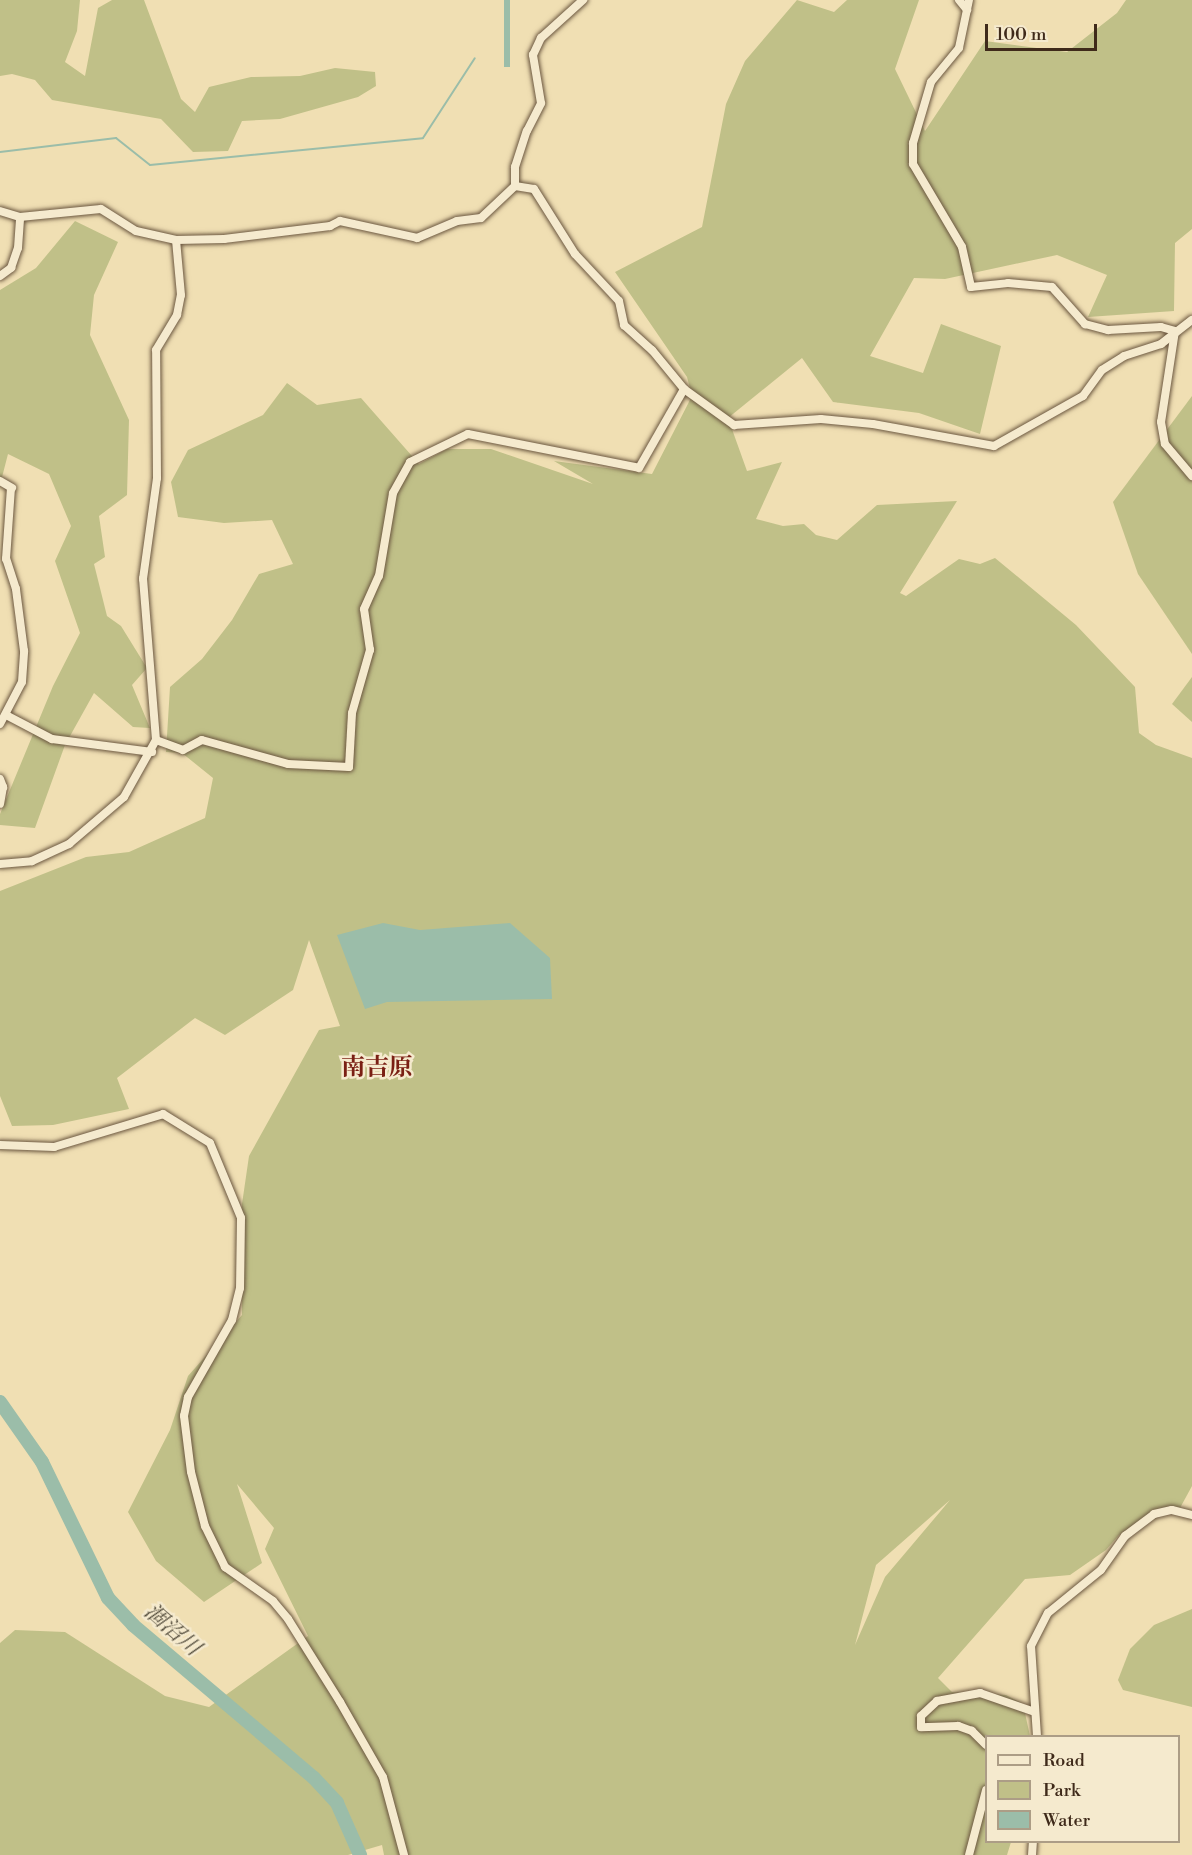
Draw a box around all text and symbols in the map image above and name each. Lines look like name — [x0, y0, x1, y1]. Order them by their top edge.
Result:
scale bar — [988, 12, 1100, 50]
text: 100 m — [996, 23, 1047, 46]
district label: 南吉原 — [341, 1055, 413, 1083]
water label: 涸沼川 — [138, 1598, 206, 1662]
legend — [985, 1735, 1180, 1843]
text: Road — [1043, 1749, 1085, 1772]
text: Park — [1043, 1779, 1080, 1802]
text: Water — [1043, 1809, 1090, 1832]

